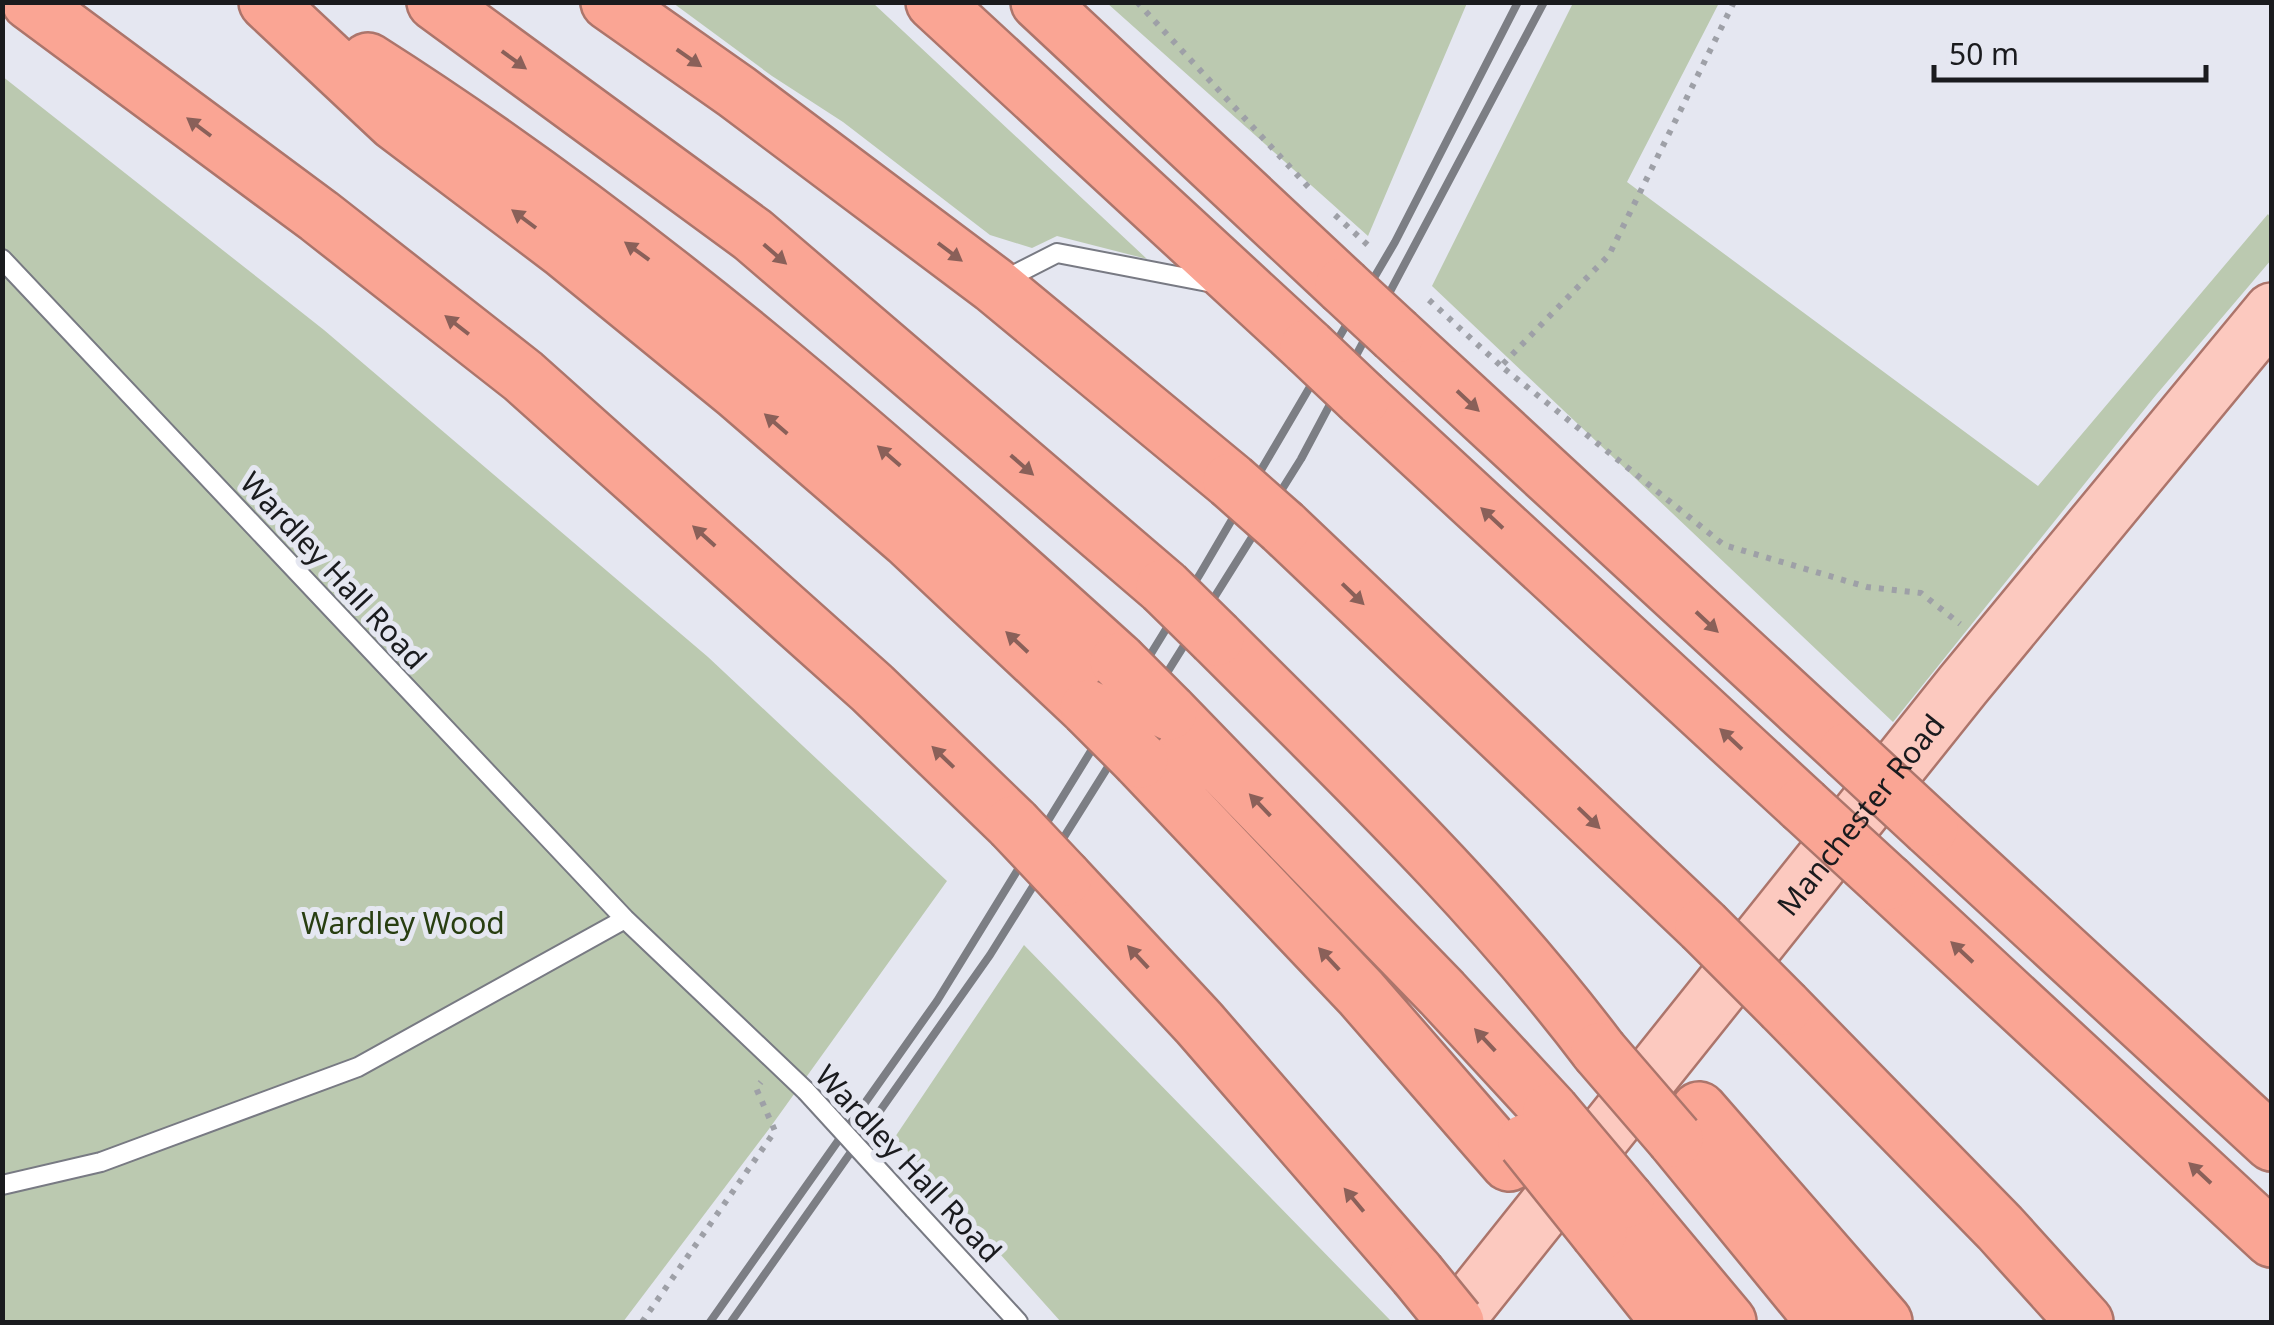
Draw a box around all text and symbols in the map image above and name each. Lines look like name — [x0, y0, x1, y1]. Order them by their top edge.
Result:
scale bar — [1934, 20, 2206, 82]
text: 50 m — [1949, 33, 2019, 74]
one-way arrow — [676, 48, 703, 67]
one-way arrow — [501, 50, 527, 69]
one-way arrow — [186, 118, 212, 138]
one-way arrow — [511, 209, 537, 229]
one-way arrow — [624, 241, 650, 261]
one-way arrow — [937, 241, 963, 262]
one-way arrow — [762, 243, 787, 265]
one-way arrow — [445, 315, 470, 336]
one-way arrow — [1455, 390, 1480, 412]
one-way arrow — [764, 414, 789, 436]
one-way arrow — [876, 446, 901, 468]
one-way arrow — [1009, 454, 1034, 476]
street label: Wardley Hall Road — [232, 462, 436, 678]
one-way arrow — [1481, 507, 1505, 530]
one-way arrow — [692, 525, 716, 548]
one-way arrow — [1341, 582, 1365, 605]
one-way arrow — [1695, 610, 1719, 633]
one-way arrow — [1005, 631, 1029, 654]
street label: Manchester Road — [1767, 705, 1953, 923]
one-way arrow — [1719, 728, 1743, 751]
one-way arrow — [931, 745, 955, 769]
one-way arrow — [1249, 794, 1272, 818]
one-way arrow — [1577, 806, 1601, 829]
park label: Wardley Wood — [301, 902, 505, 943]
one-way arrow — [1950, 941, 1974, 964]
one-way arrow — [1127, 945, 1150, 969]
one-way arrow — [1318, 947, 1341, 971]
one-way arrow — [1474, 1028, 1497, 1052]
street label: Wardley Hall Road — [807, 1055, 1011, 1271]
one-way arrow — [2188, 1162, 2212, 1185]
one-way arrow — [1344, 1188, 1366, 1213]

